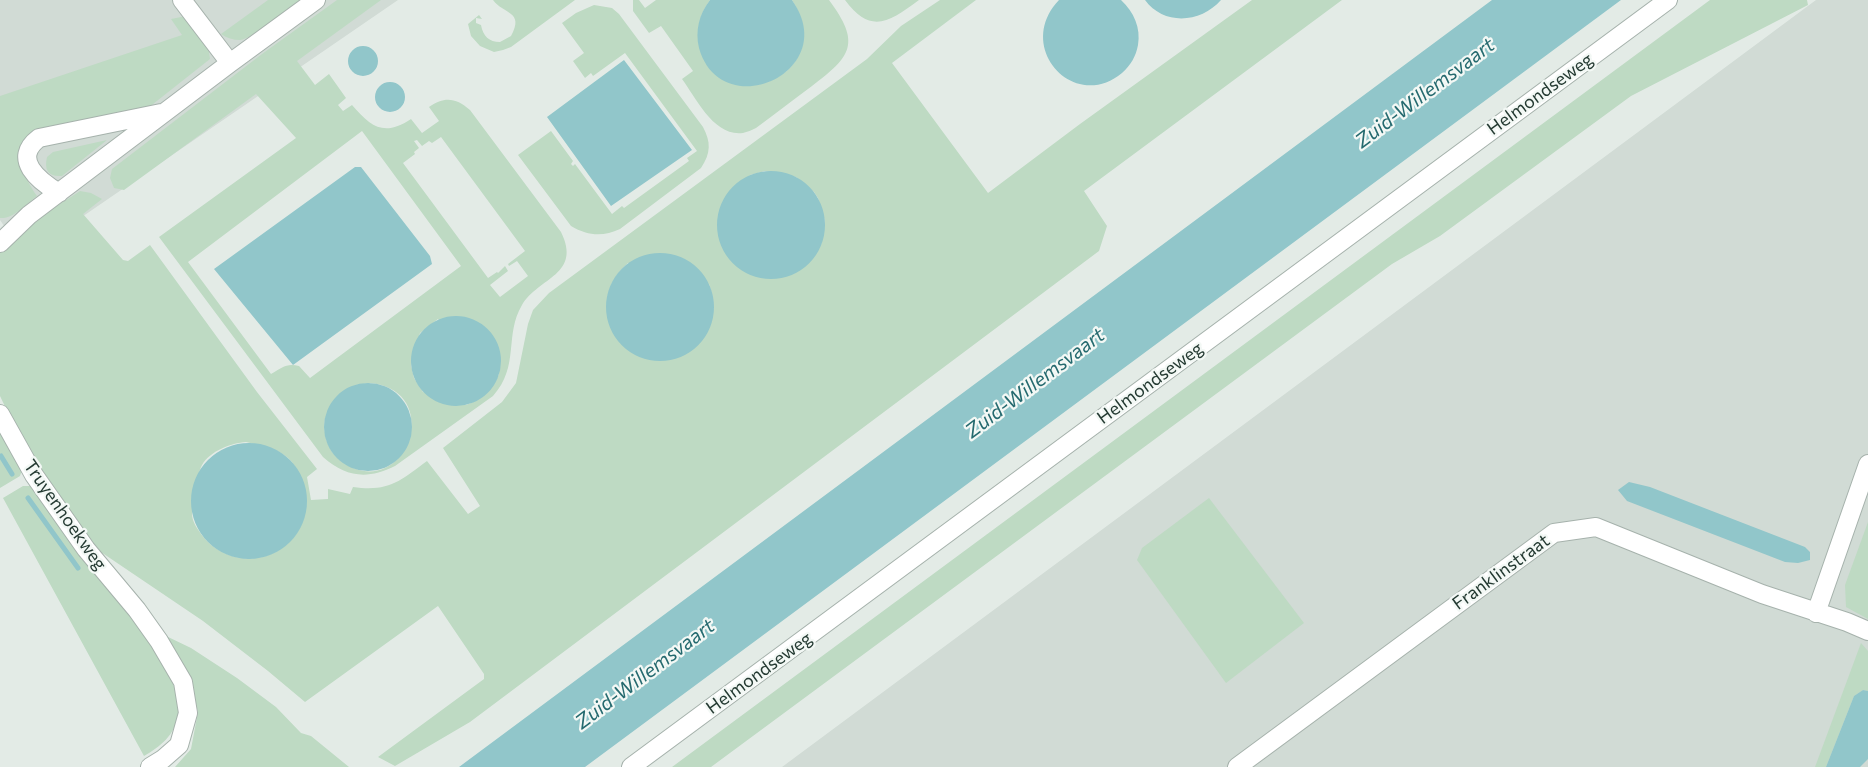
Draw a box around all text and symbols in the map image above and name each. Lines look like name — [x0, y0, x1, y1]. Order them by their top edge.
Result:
water label: Zuid-Willemsvaart — [1351, 33, 1499, 153]
street label: Helmondseweg — [1483, 48, 1597, 140]
water label: Zuid-Willemsvaart — [961, 323, 1109, 443]
street label: Helmondseweg — [1093, 337, 1207, 429]
street label: Truyenhoekweg — [19, 456, 111, 574]
street label: Franklinstraat — [1448, 530, 1554, 614]
water label: Zuid-Willemsvaart — [571, 614, 719, 734]
street label: Helmondseweg — [702, 627, 816, 719]

